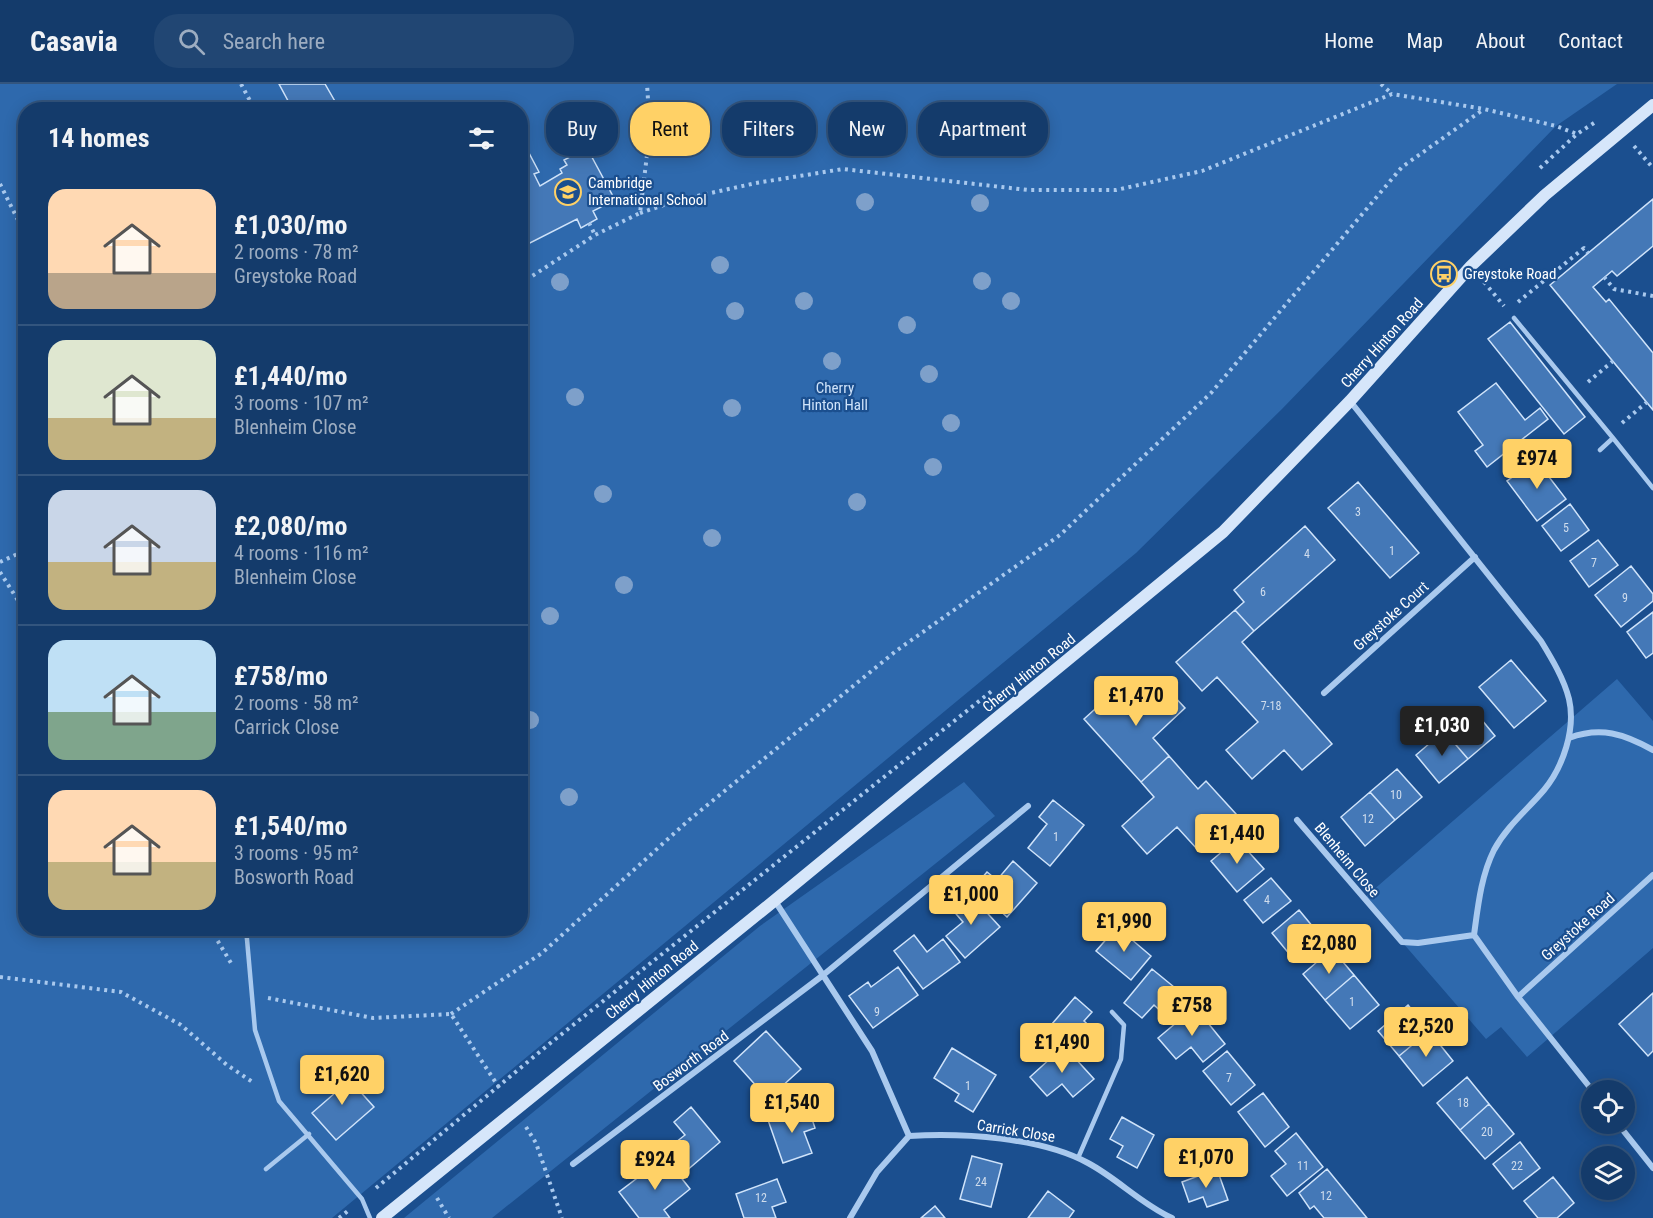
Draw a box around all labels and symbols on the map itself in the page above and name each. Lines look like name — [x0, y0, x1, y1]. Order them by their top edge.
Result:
place label: Cambridge International School — [588, 174, 707, 209]
school or university icon: Cambridge International School — [553, 177, 583, 207]
bus stop icon: Greystoke Road — [1429, 259, 1459, 289]
place label: Greystoke Road — [1464, 265, 1556, 283]
street label: Cherry Hinton Road — [1337, 294, 1427, 392]
park label: Cherry Hinton Hall — [802, 379, 868, 414]
pin: £974 — [1501, 439, 1573, 490]
house number: 3 — [1355, 505, 1361, 519]
house number: 5 — [1563, 521, 1569, 535]
house number: 1 — [1389, 544, 1395, 558]
house number: 4 — [1304, 547, 1310, 561]
house number: 7 — [1591, 556, 1597, 570]
street label: Greystoke Court — [1350, 578, 1432, 654]
house number: 6 — [1260, 585, 1266, 599]
house number: 9 — [1622, 591, 1628, 605]
street label: Cherry Hinton Road — [979, 630, 1079, 716]
pin: £1,470 — [1087, 676, 1185, 727]
house number: 7-18 — [1261, 699, 1281, 713]
pin: £1,030 — [1393, 706, 1491, 757]
house number: 10 — [1390, 788, 1402, 802]
house number: 12 — [1362, 812, 1374, 826]
pin: £1,440 — [1188, 814, 1286, 865]
street label: Blenheim Close — [1311, 819, 1383, 901]
house number: 1 — [1053, 830, 1059, 844]
pin: £1,000 — [922, 875, 1020, 926]
street label: Greystoke Road — [1538, 889, 1618, 965]
house number: 4 — [1264, 893, 1270, 907]
pin: £1,990 — [1075, 902, 1173, 953]
pin: £2,080 — [1280, 924, 1378, 975]
street label: Cherry Hinton Road — [602, 937, 702, 1023]
pin: £758 — [1156, 986, 1228, 1037]
house number: 1 — [1349, 995, 1355, 1009]
house number: 9 — [874, 1005, 880, 1019]
pin: £2,520 — [1377, 1007, 1475, 1058]
pin: £1,490 — [1013, 1023, 1111, 1074]
street label: Bosworth Road — [650, 1027, 732, 1095]
pin: £1,620 — [293, 1055, 391, 1106]
house number: 7 — [1226, 1071, 1232, 1085]
house number: 1 — [965, 1079, 971, 1093]
pin: £1,540 — [743, 1083, 841, 1134]
house number: 18 — [1457, 1096, 1469, 1110]
street label: Carrick Close — [976, 1116, 1056, 1146]
house number: 20 — [1481, 1125, 1493, 1139]
pin: £1,070 — [1157, 1138, 1255, 1189]
pin: £924 — [619, 1140, 691, 1191]
house number: 11 — [1297, 1159, 1309, 1173]
house number: 22 — [1511, 1159, 1523, 1173]
house number: 24 — [975, 1175, 987, 1189]
house number: 12 — [1320, 1189, 1332, 1203]
house number: 12 — [755, 1191, 767, 1205]

